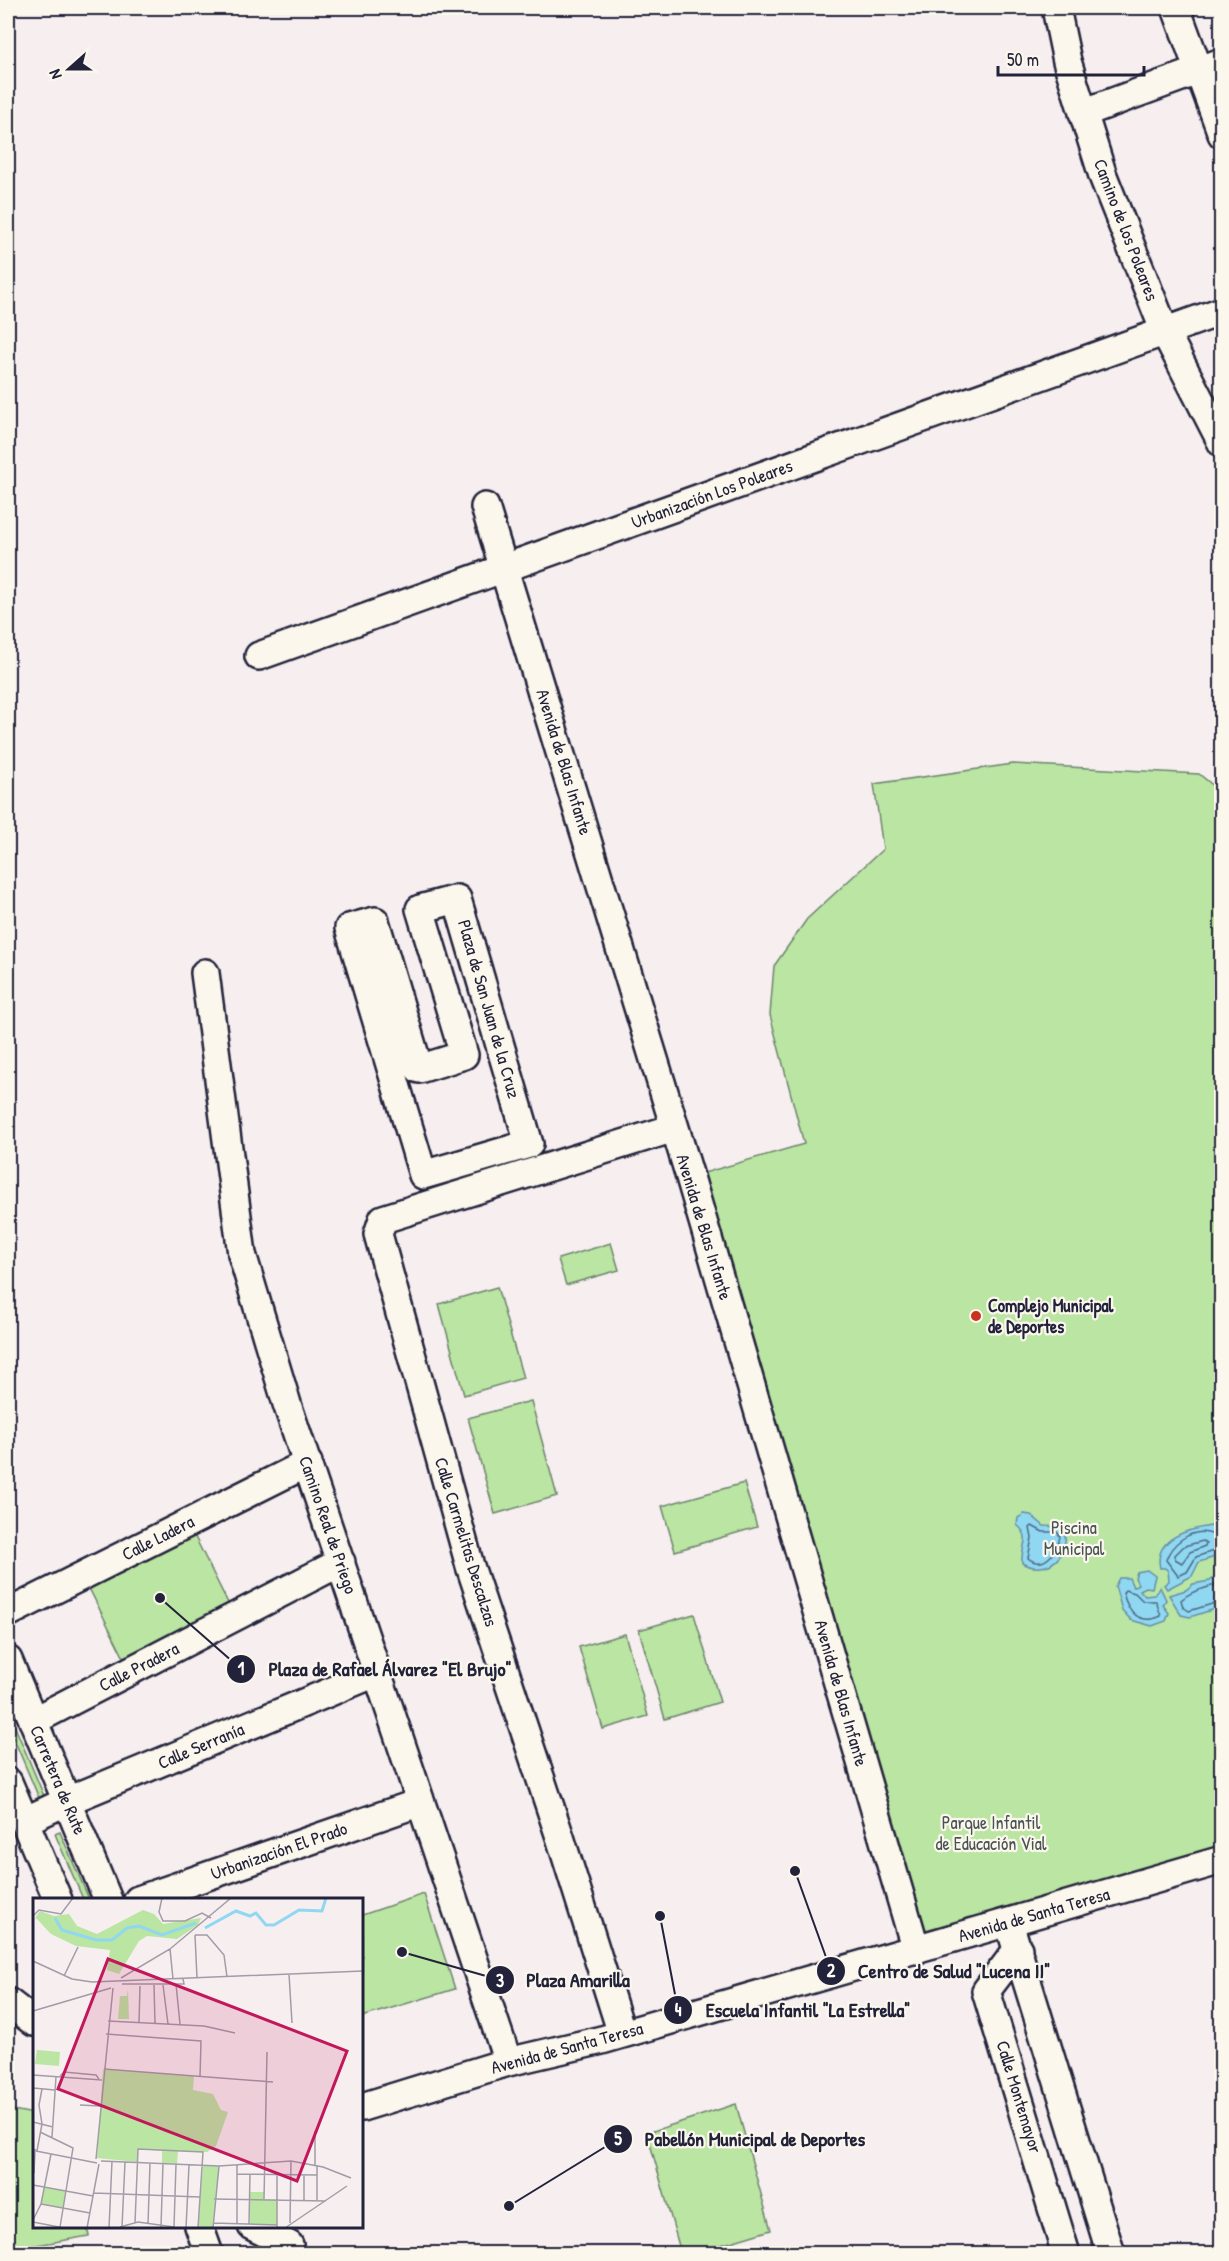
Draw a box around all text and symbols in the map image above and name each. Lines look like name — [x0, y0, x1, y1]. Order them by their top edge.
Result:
north arrow — [39, 39, 99, 99]
scale bar — [998, 39, 1144, 77]
text: 50 m — [1007, 47, 1039, 72]
text: N — [43, 66, 67, 82]
street label: Camino de los Poleares — [1088, 155, 1165, 304]
street label: Urbanización Los Poleares — [628, 453, 796, 534]
street label: Avenida de Blas Infante — [530, 686, 599, 838]
street label: Plaza de San Juan de la Cruz — [452, 917, 527, 1101]
street label: Avenida de Blas Infante — [670, 1151, 739, 1303]
place label: Complejo Municipal de Deportes — [988, 1293, 1114, 1340]
marker: Complejo Municipal de Deportes — [969, 1309, 983, 1323]
street label: Camino Real de Priego — [293, 1452, 364, 1597]
street label: Calle Carmelitas Descalzas — [429, 1454, 504, 1630]
street label: Calle Ladera — [117, 1509, 198, 1566]
park label: Piscina Municipal — [1044, 1515, 1105, 1561]
street label: Avenida de Blas Infante — [809, 1617, 874, 1769]
street label: Calle Pradera — [94, 1636, 183, 1697]
callout: Plaza de Rafael Álvarez "El Brujo" — [226, 1650, 523, 1688]
text: Plaza de Rafael Álvarez "El Brujo" — [268, 1655, 512, 1682]
text: 1 — [238, 1656, 245, 1681]
street label: Calle Serranía — [154, 1716, 248, 1775]
street label: Carretera de Rute — [24, 1721, 93, 1838]
park label: Parque Infantil de Educación Vial — [935, 1810, 1047, 1856]
street label: Urbanización El Prado — [207, 1815, 350, 1886]
street label: Avenida de Santa Teresa — [955, 1881, 1112, 1948]
inset map — [33, 1898, 363, 2228]
callout: Centro de Salud "Lucena II" — [816, 1952, 1062, 1990]
text: Centro de Salud "Lucena II" — [858, 1957, 1050, 1984]
text: 2 — [827, 1958, 836, 1983]
callout: Plaza Amarilla — [485, 1961, 642, 1999]
text: Plaza Amarilla — [526, 1966, 630, 1993]
text: 3 — [496, 1968, 504, 1993]
callout: Escuela Infantil "La Estrella" — [663, 1991, 922, 2029]
text: Escuela Infantil "La Estrella" — [706, 1996, 910, 2023]
text: 4 — [675, 1997, 682, 2022]
street label: Avenida de Santa Teresa — [488, 2015, 646, 2080]
street label: Calle Montemayor — [990, 2037, 1048, 2156]
callout: Pabellón Municipal de Deportes — [603, 2120, 878, 2158]
text: Pabellón Municipal de Deportes — [645, 2125, 866, 2153]
text: 5 — [614, 2126, 622, 2151]

